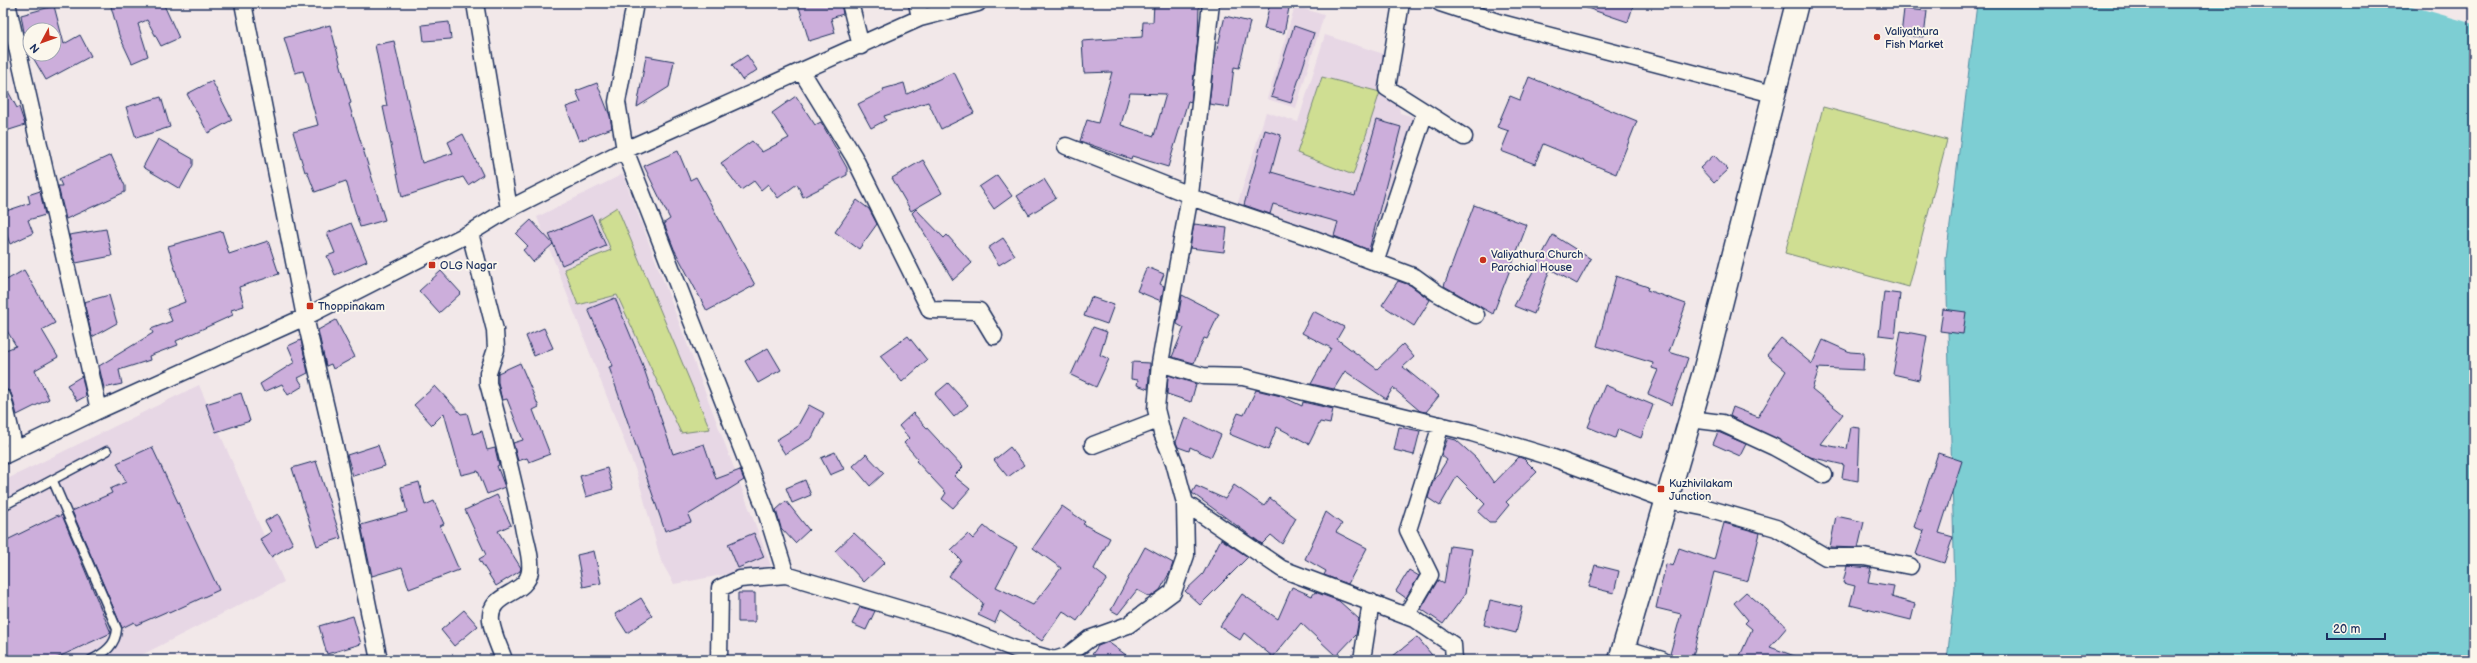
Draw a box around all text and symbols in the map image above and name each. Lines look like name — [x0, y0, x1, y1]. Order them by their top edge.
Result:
north arrow — [22, 22, 62, 62]
place label: Valiyathura Fish Market — [1885, 25, 1944, 51]
marker: Valiyathura Fish Market — [1872, 32, 1882, 42]
text: N — [27, 41, 42, 56]
place label: Valiyathura Church Parochial House — [1491, 248, 1583, 274]
marker: Valiyathura Church Parochial House — [1478, 255, 1488, 265]
place label: OLG Nagar — [440, 259, 498, 272]
marker: OLG Nagar — [427, 260, 437, 270]
place label: Thoppinakam — [318, 300, 385, 313]
marker: Thoppinakam — [305, 301, 315, 311]
place label: Kuzhivilakam Junction — [1669, 477, 1733, 503]
marker: Kuzhivilakam Junction — [1656, 484, 1666, 494]
scale bar — [2327, 615, 2385, 641]
text: 20 m — [2333, 622, 2360, 637]

